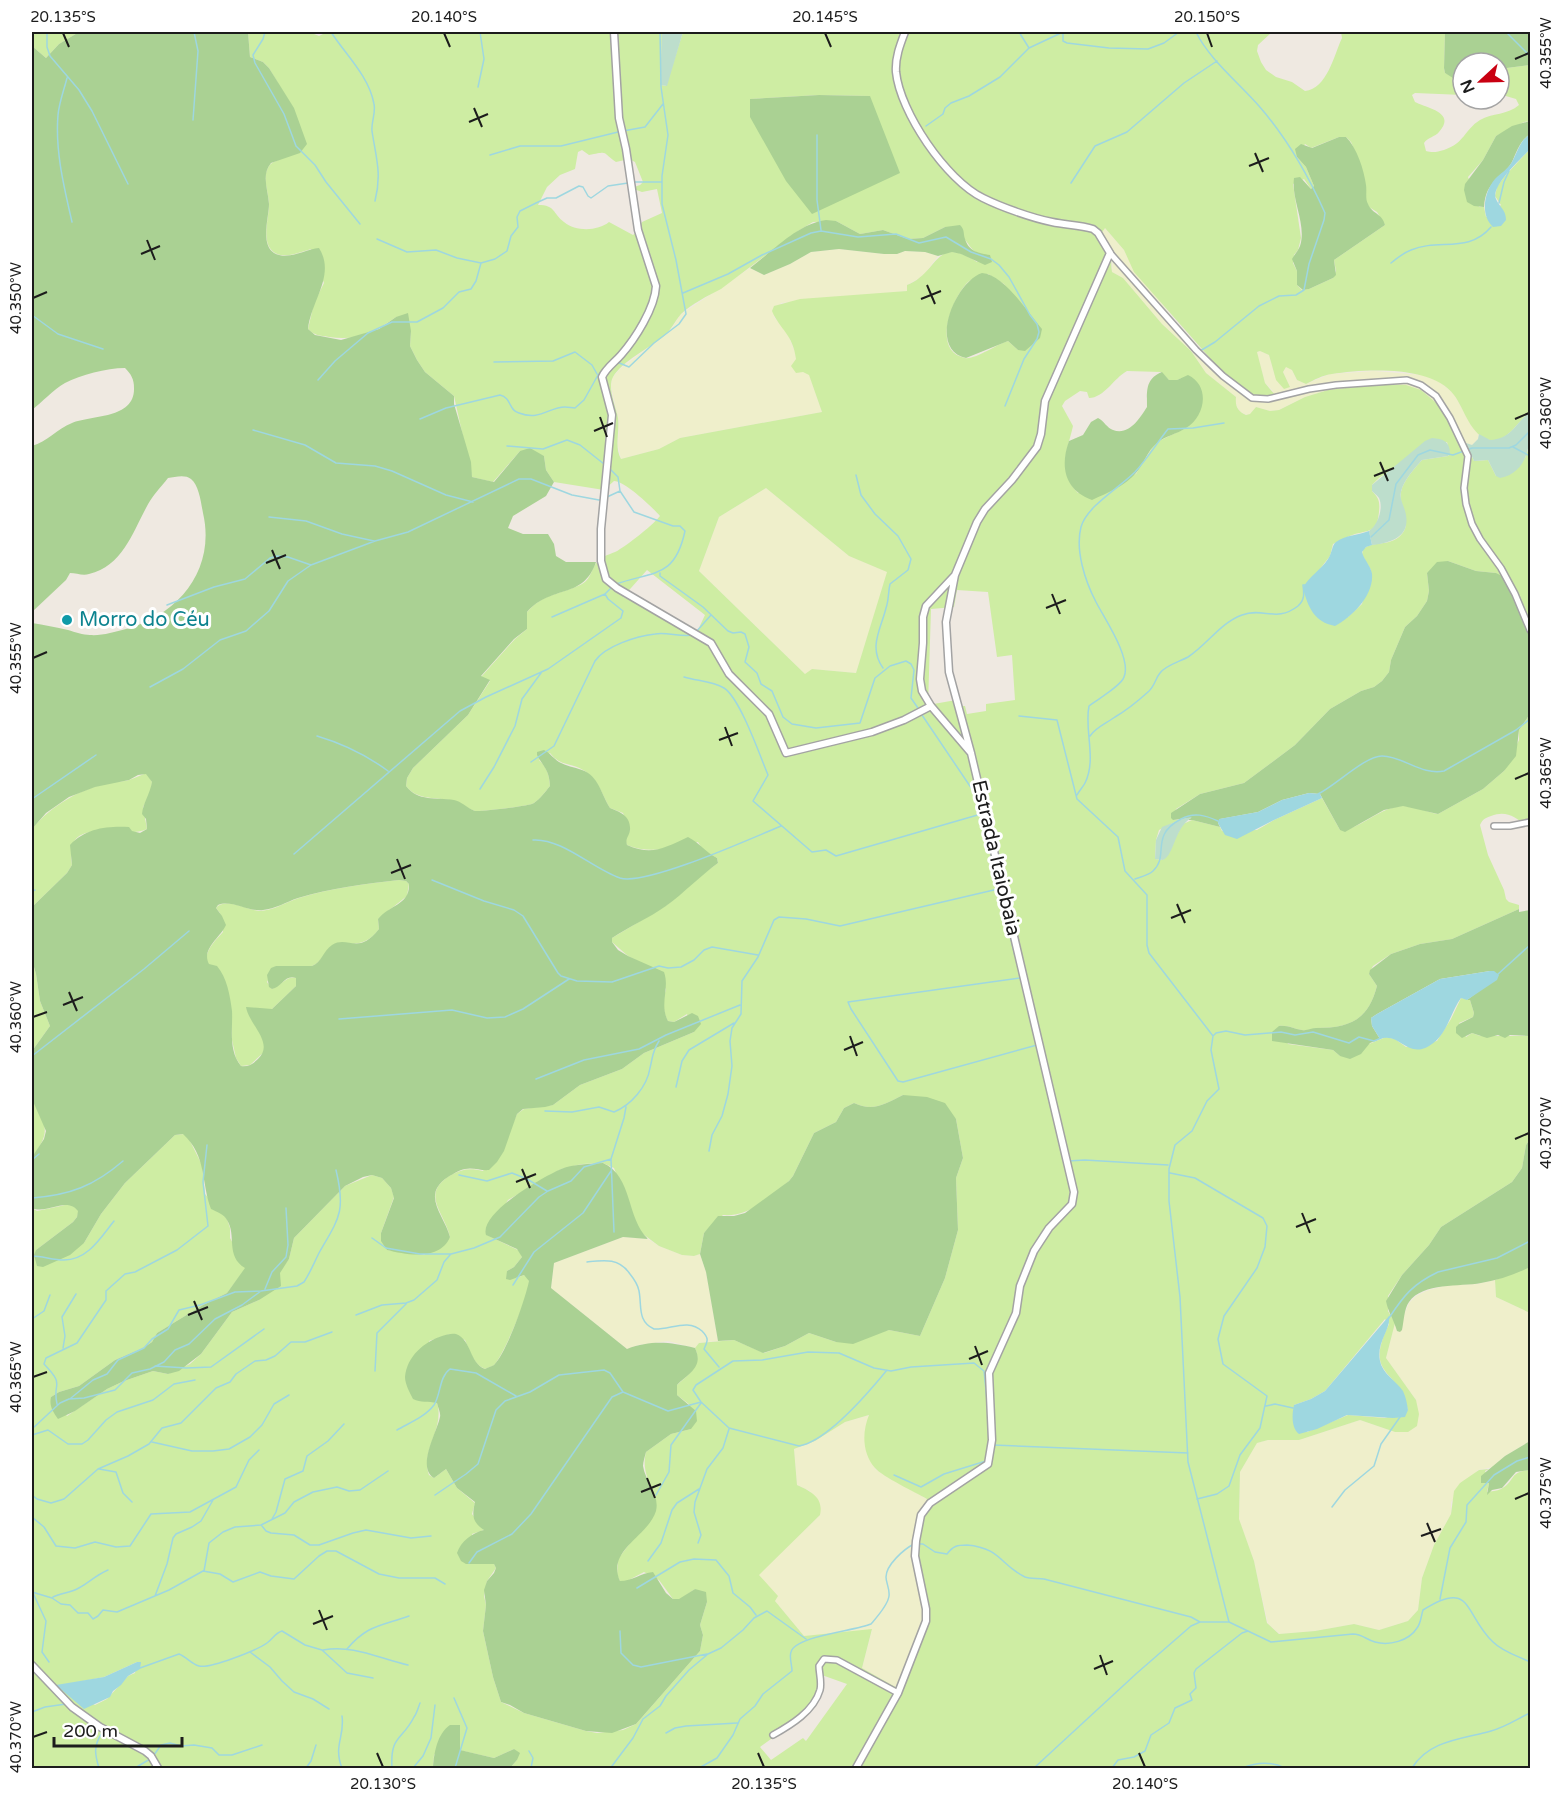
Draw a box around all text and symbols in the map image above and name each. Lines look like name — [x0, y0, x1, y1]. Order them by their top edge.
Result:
text: 20.135°S — [30, 8, 96, 26]
text: 20.140°S — [411, 8, 477, 26]
text: 20.145°S — [792, 8, 858, 26]
text: 20.150°S — [1174, 8, 1240, 26]
text: 40.355°W — [1537, 17, 1555, 89]
north arrow — [1451, 51, 1511, 111]
text: N — [1456, 77, 1480, 96]
text: 40.350°W — [7, 262, 25, 334]
text: 40.360°W — [1537, 377, 1555, 449]
place label: Morro do Céu — [79, 608, 210, 632]
marker: Morro do Céu — [60, 613, 74, 627]
text: 40.355°W — [7, 622, 25, 694]
text: 40.365°W — [1537, 737, 1555, 809]
street label: Estrada Itaiobaia — [966, 778, 1026, 938]
text: 40.360°W — [7, 981, 25, 1053]
text: 40.370°W — [1537, 1097, 1555, 1169]
text: 40.365°W — [7, 1341, 25, 1413]
text: 40.375°W — [1537, 1457, 1555, 1529]
text: 40.370°W — [7, 1701, 25, 1773]
scale bar — [54, 1710, 182, 1748]
text: 200 m — [63, 1720, 118, 1742]
text: 20.130°S — [350, 1775, 416, 1793]
text: 20.135°S — [731, 1775, 797, 1793]
text: 20.140°S — [1112, 1775, 1178, 1793]

